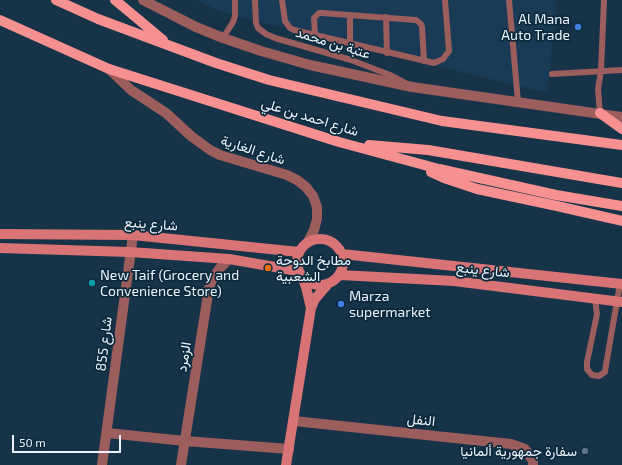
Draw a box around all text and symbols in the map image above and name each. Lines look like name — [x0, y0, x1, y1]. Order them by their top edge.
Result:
place label: Al Mana Auto Trade — [501, 11, 570, 44]
marker: Al Mana Auto Trade — [573, 22, 583, 32]
street label: عتبة بن محمد — [294, 24, 372, 62]
street label: شارع احمد بن علي — [259, 94, 361, 140]
street label: شارع الغارية — [219, 132, 287, 168]
street label: شارع ينبع — [124, 214, 178, 234]
place label: مطابخ الدوحة الشعبية — [276, 252, 351, 284]
street label: شارع ينبع — [455, 259, 511, 281]
marker: مطابخ الدوحة الشعبية — [263, 263, 273, 273]
place label: New Taif (Grocery and Convenience Store) — [100, 267, 239, 300]
marker: New Taif (Grocery and Convenience Store) — [87, 278, 97, 288]
place label: Marza supermarket — [349, 288, 431, 320]
marker: Marza supermarket — [336, 299, 346, 309]
street label: شارع 855 — [92, 316, 116, 372]
street label: الزمرد — [173, 341, 195, 373]
street label: النفل — [406, 410, 436, 430]
scale bar — [14, 427, 123, 453]
text: 50 m — [19, 435, 46, 449]
place label: سفارة جمهورية ألمانيا — [460, 443, 577, 459]
marker: سفارة جمهورية ألمانيا — [580, 446, 590, 456]

